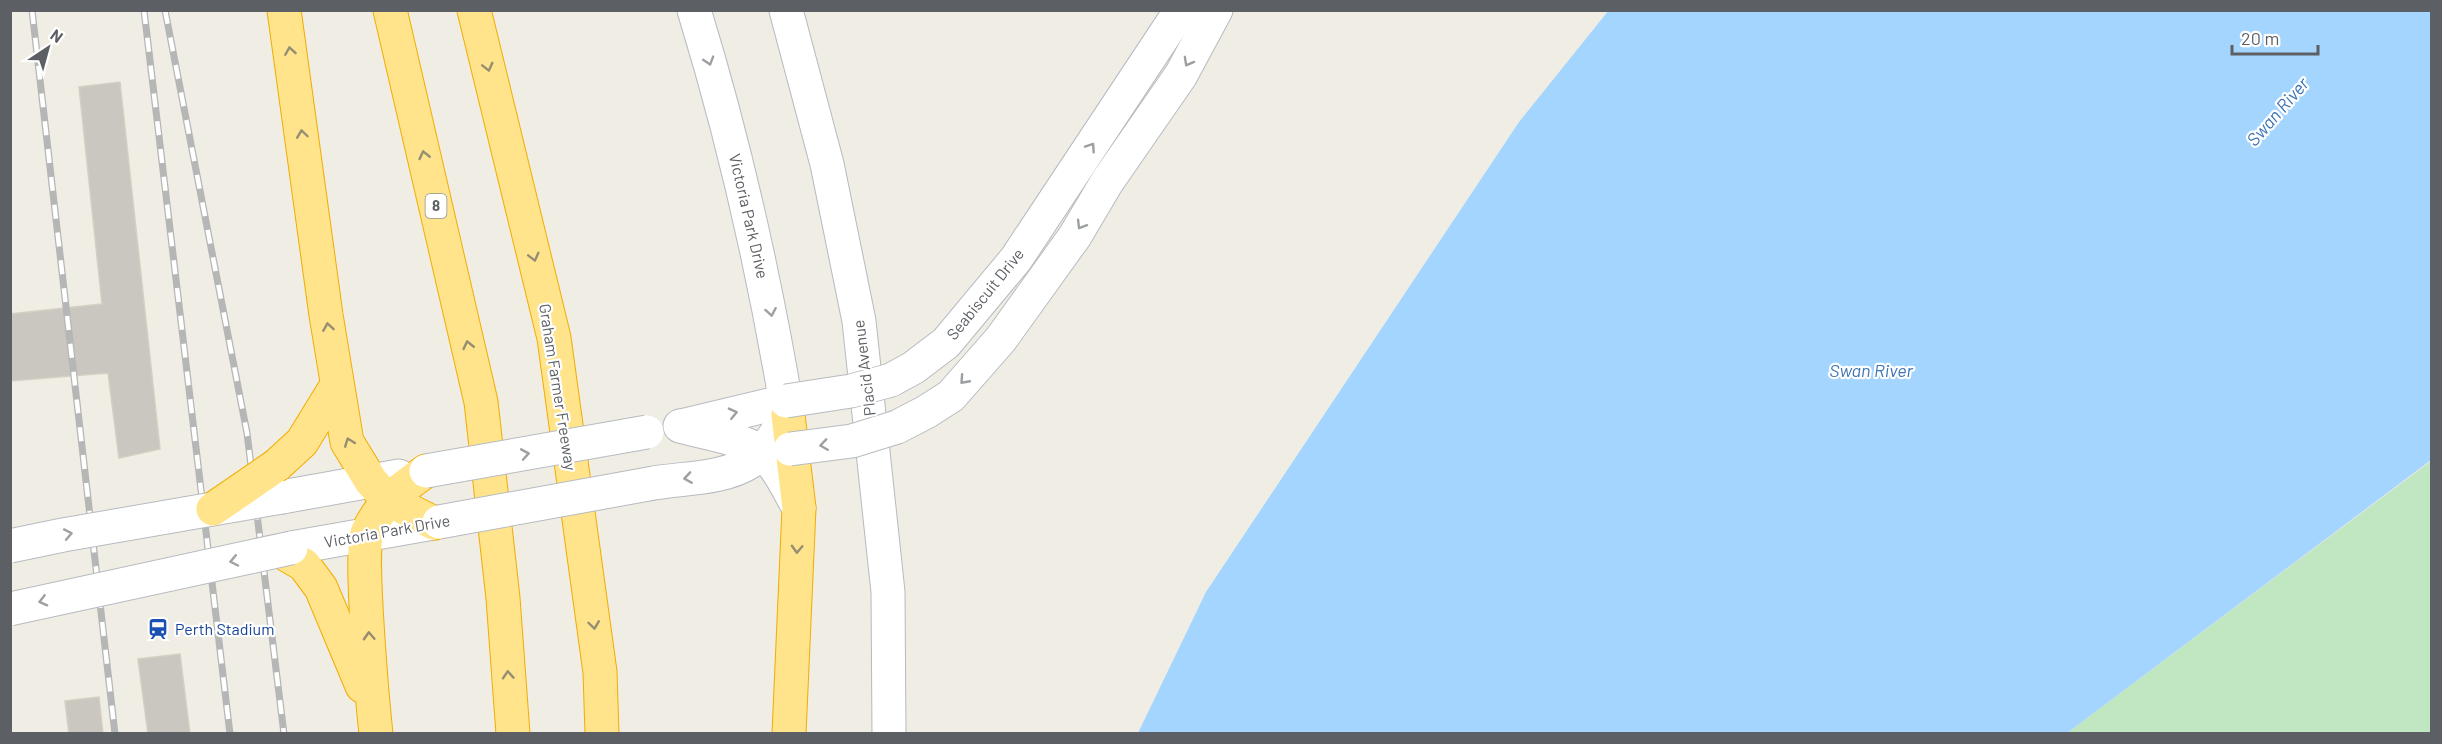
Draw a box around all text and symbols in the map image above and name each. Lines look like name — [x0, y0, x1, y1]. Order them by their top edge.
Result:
north arrow — [18, 18, 78, 78]
scale bar — [2232, 18, 2318, 56]
text: N — [47, 25, 67, 46]
text: 20 m — [2241, 27, 2279, 49]
one-way arrow — [285, 46, 297, 55]
one-way arrow — [702, 55, 715, 66]
one-way arrow — [1184, 56, 1195, 66]
one-way arrow — [480, 62, 493, 72]
water label: Swan River — [2242, 72, 2313, 150]
one-way arrow — [297, 129, 309, 138]
one-way arrow — [1084, 143, 1095, 154]
one-way arrow — [418, 151, 431, 161]
street label: Victoria Park Drive — [726, 152, 773, 280]
road number: 8 — [426, 194, 446, 218]
one-way arrow — [1077, 219, 1089, 229]
street label: Seabiscuit Drive — [942, 244, 1027, 343]
one-way arrow — [527, 252, 540, 262]
street label: Graham Farmer Freeway — [536, 302, 581, 472]
one-way arrow — [764, 307, 776, 316]
street label: Placid Avenue — [848, 319, 879, 417]
one-way arrow — [323, 322, 335, 332]
one-way arrow — [462, 341, 475, 351]
water label: Swan River — [1829, 359, 1913, 381]
one-way arrow — [960, 373, 971, 384]
one-way arrow — [728, 408, 738, 421]
one-way arrow — [344, 437, 356, 448]
one-way arrow — [819, 439, 828, 451]
one-way arrow — [519, 448, 529, 461]
one-way arrow — [683, 471, 692, 483]
street label: Victoria Park Drive — [322, 510, 451, 551]
one-way arrow — [62, 528, 72, 541]
one-way arrow — [791, 545, 804, 554]
one-way arrow — [229, 553, 239, 566]
one-way arrow — [38, 593, 48, 606]
station icon: Perth Stadium — [146, 617, 170, 641]
place label: Perth Stadium — [175, 619, 274, 638]
one-way arrow — [587, 621, 600, 630]
one-way arrow — [363, 631, 376, 640]
one-way arrow — [502, 671, 515, 680]

